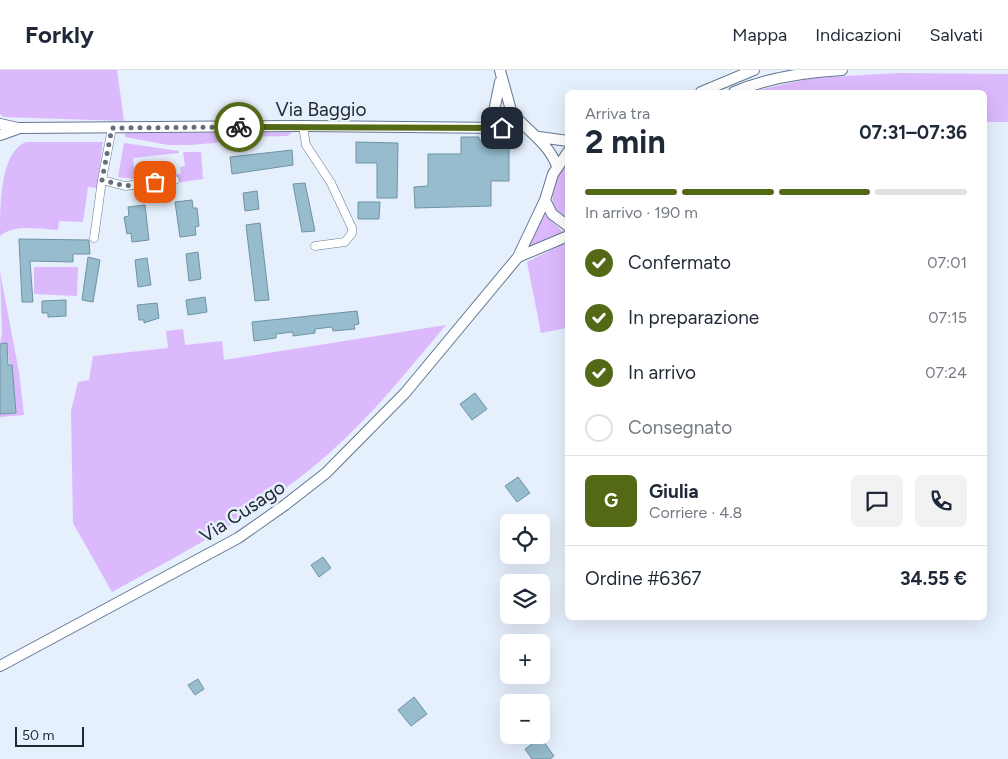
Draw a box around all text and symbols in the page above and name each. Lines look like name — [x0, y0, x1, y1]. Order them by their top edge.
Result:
text: Forkly — [25, 20, 94, 49]
text: Mappa — [732, 24, 787, 46]
text: Indicazioni — [815, 24, 901, 46]
text: Salvati — [929, 24, 983, 46]
street label: Via Baggio — [276, 98, 367, 121]
courier — [214, 102, 264, 152]
text: Arriva tra — [585, 104, 650, 123]
pin — [481, 107, 523, 149]
icon: bike — [225, 113, 253, 141]
icon: home — [488, 114, 516, 142]
text: 07:31–07:36 — [859, 121, 967, 144]
text: 2 min — [585, 123, 666, 161]
pin — [134, 161, 176, 203]
icon: bag — [141, 168, 169, 196]
text: In arrivo · 190 m — [585, 203, 698, 222]
icon: check — [585, 249, 613, 277]
text: Confermato — [628, 251, 731, 274]
text: 07:01 — [927, 253, 967, 272]
icon: check — [585, 304, 613, 332]
text: In preparazione — [628, 306, 759, 329]
text: 07:15 — [928, 308, 967, 327]
icon: check — [585, 359, 613, 387]
text: In arrivo — [628, 361, 696, 384]
text: 07:24 — [925, 363, 967, 382]
text: Consegnato — [628, 416, 732, 439]
street label: Via Cusago — [195, 475, 289, 547]
button: chat — [851, 475, 903, 527]
button: phone — [915, 475, 967, 527]
text: Giulia — [649, 480, 699, 503]
text: G — [604, 489, 618, 512]
text: Corriere · 4.8 — [649, 503, 742, 522]
map controls — [500, 514, 550, 744]
button: locate — [500, 514, 550, 564]
text: Ordine #6367 — [585, 567, 701, 590]
text: 34.55 € — [900, 567, 967, 590]
button: layers — [500, 574, 550, 624]
button: + — [500, 634, 550, 684]
button: − — [500, 694, 550, 744]
scale bar — [15, 724, 84, 747]
text: 50 m — [22, 727, 54, 744]

